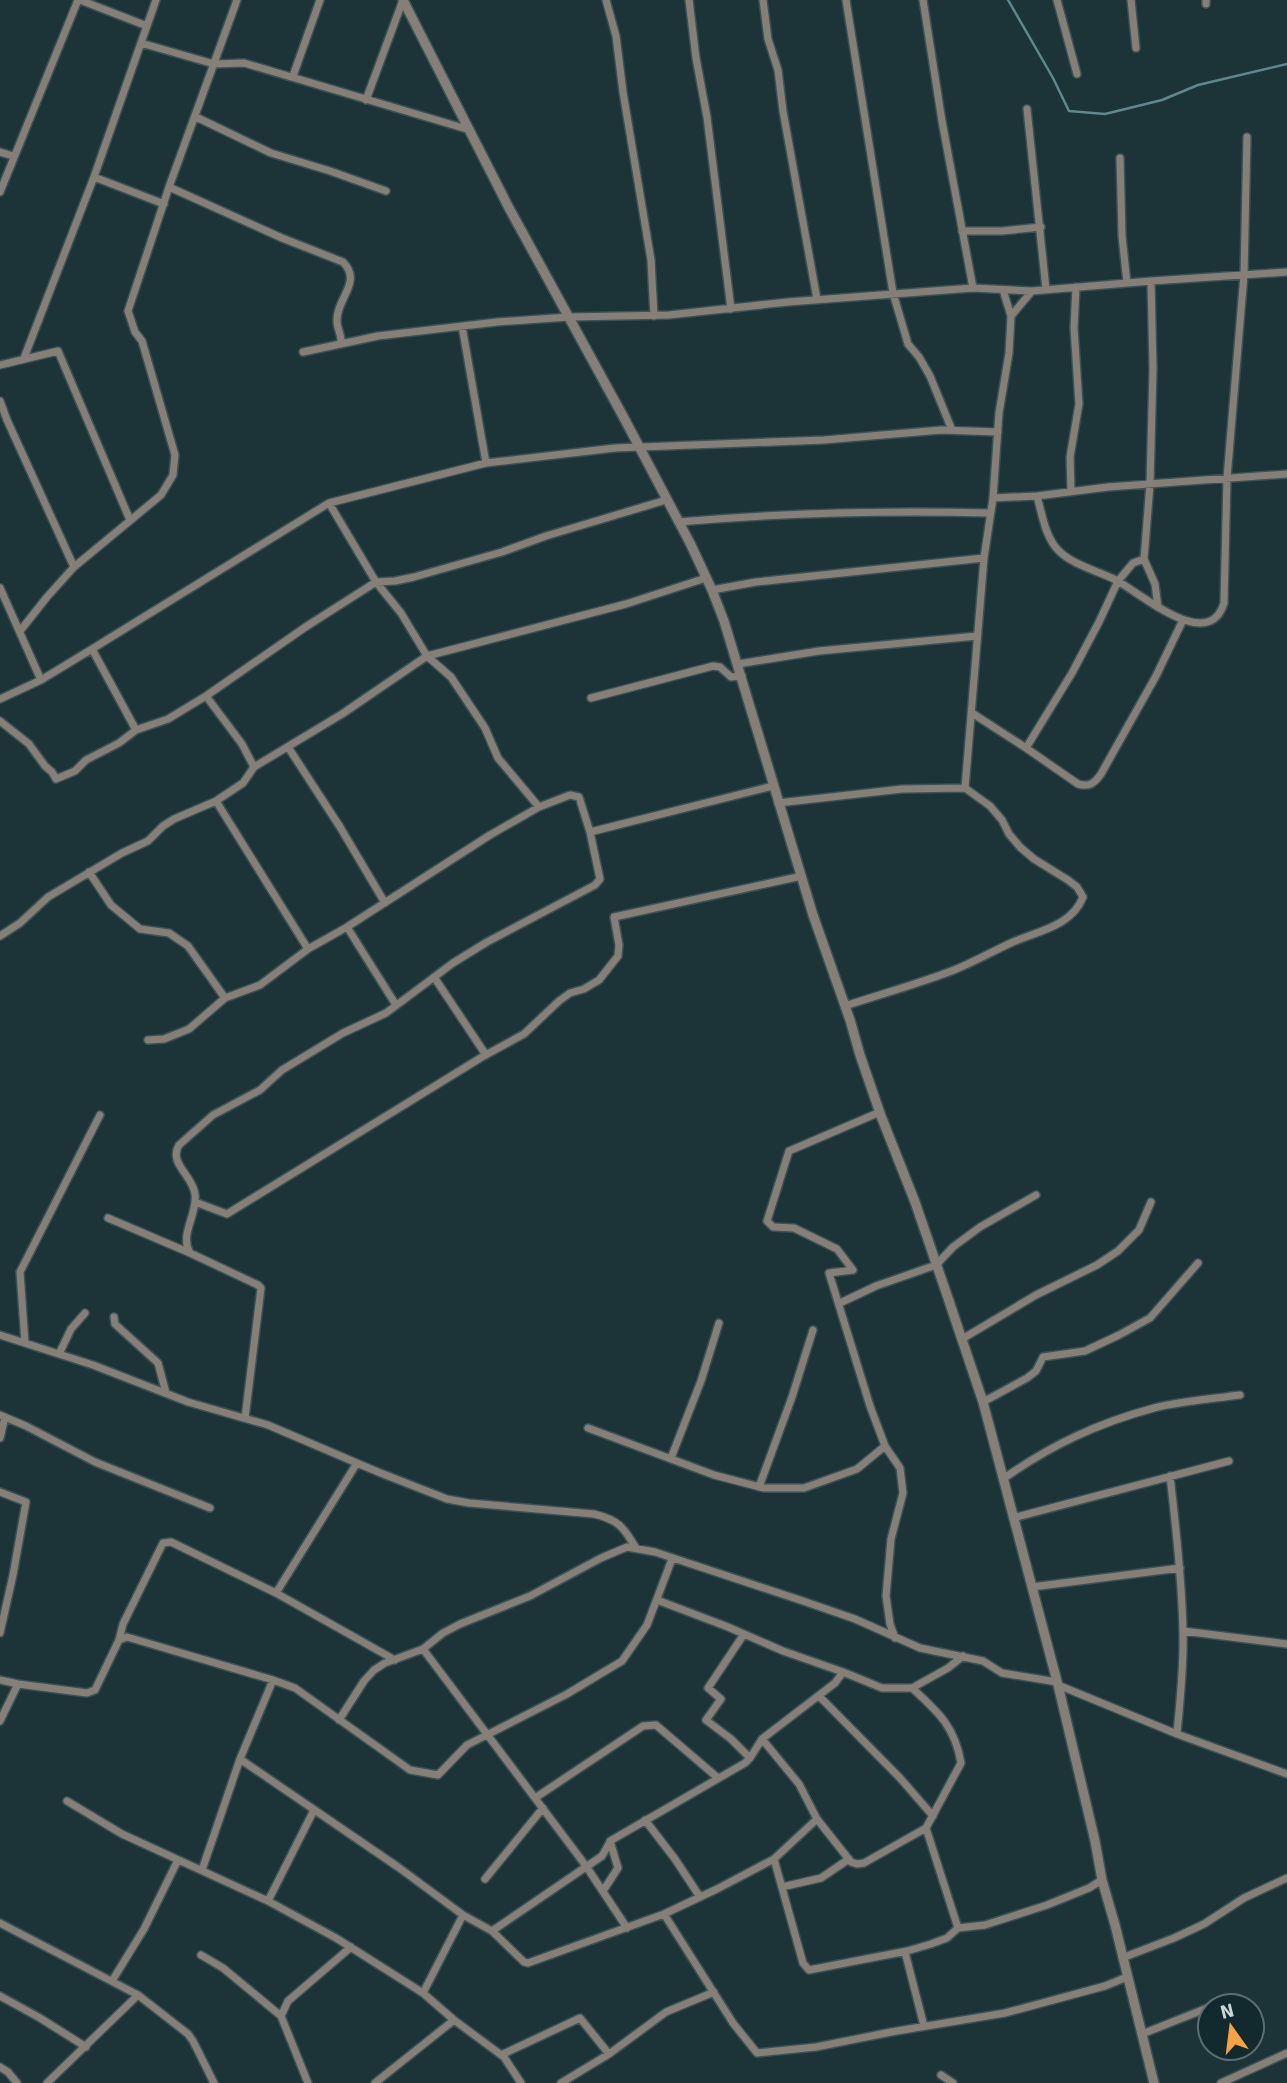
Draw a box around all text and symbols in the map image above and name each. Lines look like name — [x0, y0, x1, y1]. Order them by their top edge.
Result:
north arrow — [1196, 1992, 1266, 2062]
text: N — [1218, 1998, 1236, 2025]

